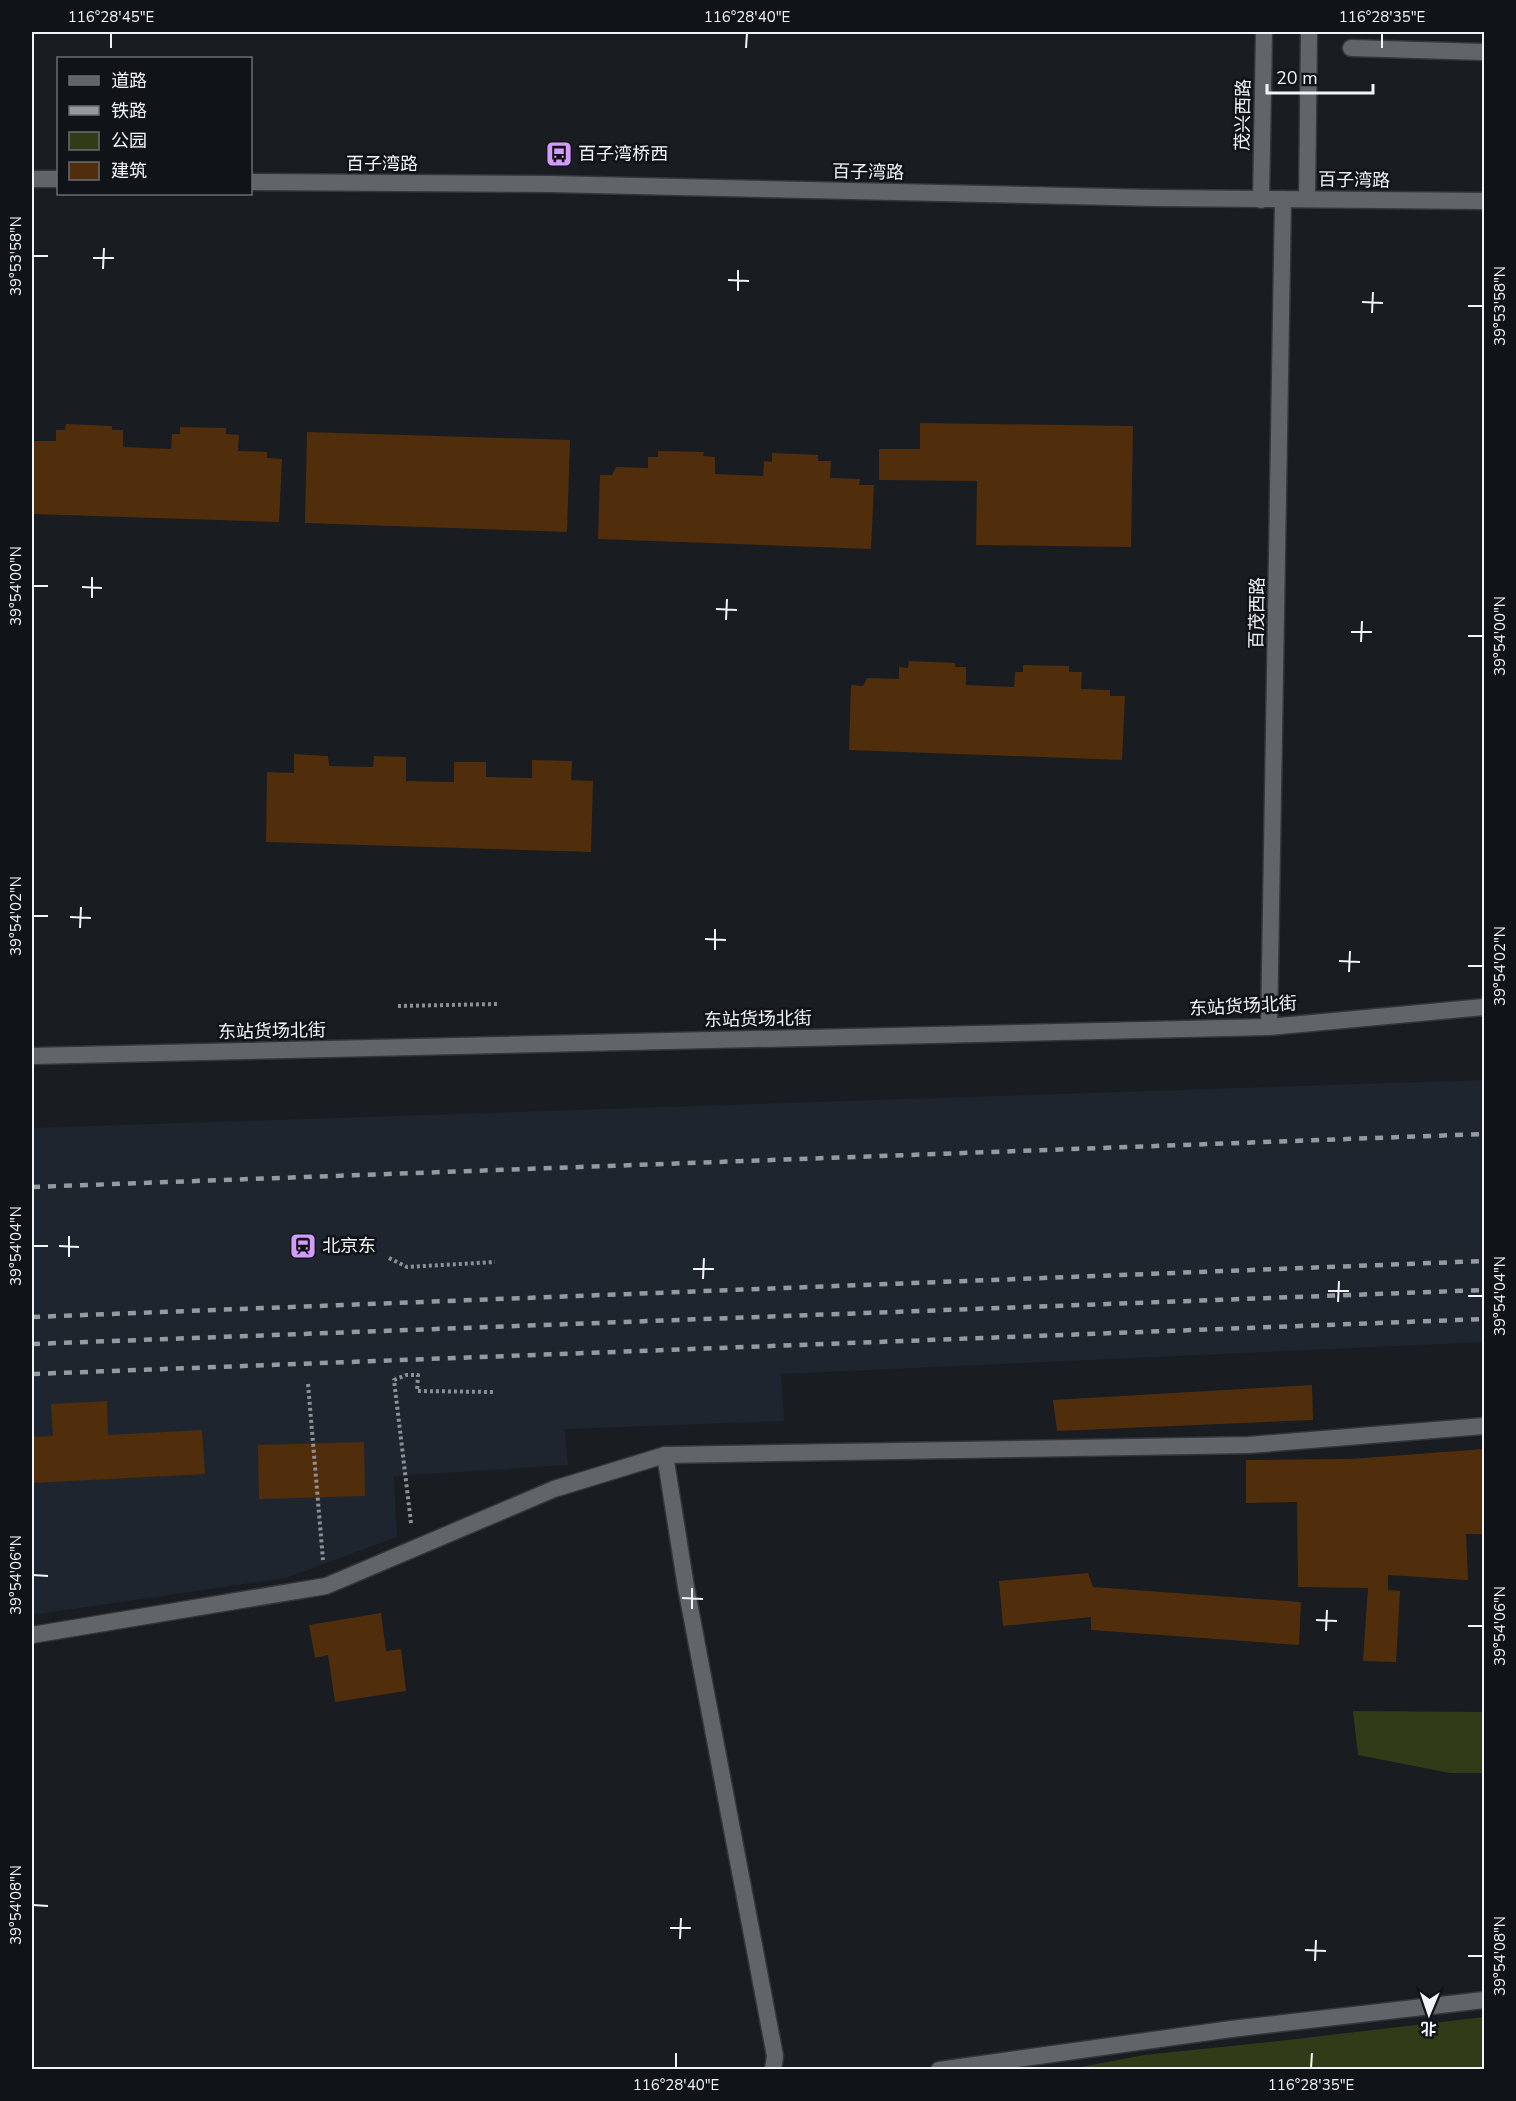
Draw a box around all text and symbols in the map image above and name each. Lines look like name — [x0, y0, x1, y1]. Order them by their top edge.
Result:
text: 116°28'45"E — [68, 7, 154, 27]
text: 116°28'40"E — [704, 7, 790, 27]
text: 116°28'35"E — [1339, 7, 1425, 27]
legend — [57, 57, 252, 195]
scale bar — [1267, 57, 1374, 95]
text: 20 m — [1276, 66, 1318, 90]
text: 道路 — [111, 69, 147, 93]
street label: 茂兴西路 — [1230, 79, 1256, 151]
text: 铁路 — [111, 99, 147, 123]
text: 公园 — [111, 129, 147, 153]
bus stop icon: 百子湾桥西 — [544, 139, 574, 169]
place label: 百子湾桥西 — [578, 142, 668, 166]
street label: 百子湾路 — [346, 152, 418, 176]
text: 建筑 — [111, 159, 147, 183]
street label: 百子湾路 — [832, 159, 904, 185]
street label: 百子湾路 — [1318, 167, 1390, 193]
text: 39°53'58"N — [6, 216, 26, 296]
text: 39°53'58"N — [1490, 266, 1510, 346]
text: 39°54'00"N — [6, 546, 26, 626]
street label: 百茂西路 — [1244, 577, 1270, 649]
text: 39°54'00"N — [1490, 596, 1510, 676]
text: 39°54'02"N — [6, 876, 26, 956]
text: 39°54'02"N — [1490, 926, 1510, 1006]
street label: 东站货场北街 — [1188, 991, 1298, 1021]
street label: 东站货场北街 — [704, 1006, 812, 1032]
street label: 东站货场北街 — [218, 1018, 326, 1044]
text: 39°54'04"N — [6, 1206, 26, 1286]
station icon: 北京东 — [288, 1231, 318, 1261]
place label: 北京东 — [322, 1234, 376, 1258]
text: 39°54'04"N — [1490, 1256, 1510, 1336]
text: 39°54'06"N — [6, 1535, 26, 1615]
text: 39°54'06"N — [1490, 1586, 1510, 1666]
text: 39°54'08"N — [6, 1865, 26, 1945]
text: 39°54'08"N — [1490, 1916, 1510, 1996]
north arrow — [1399, 1984, 1459, 2044]
text: 北 — [1420, 2017, 1437, 2039]
text: 116°28'40"E — [633, 2075, 719, 2095]
text: 116°28'35"E — [1268, 2075, 1354, 2095]

